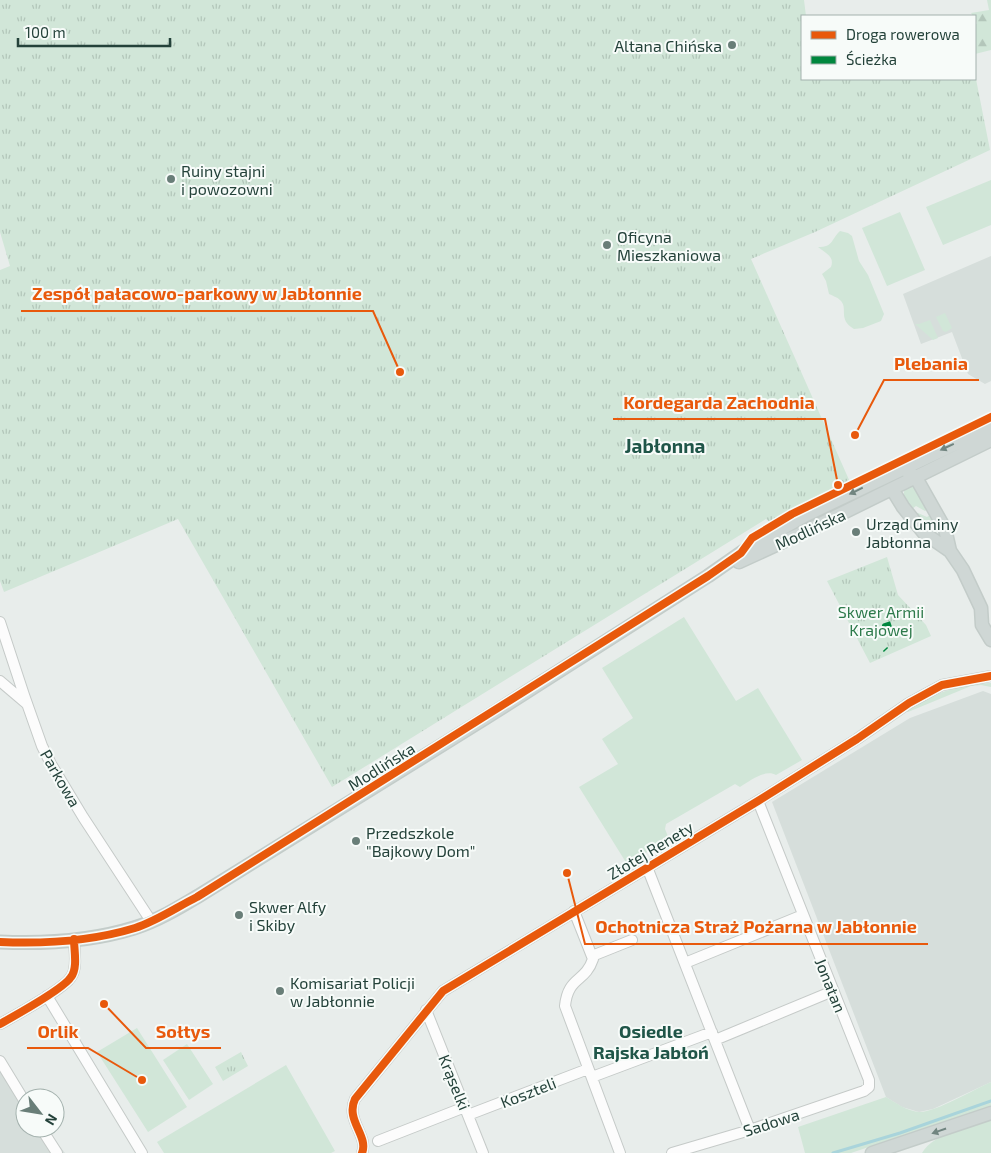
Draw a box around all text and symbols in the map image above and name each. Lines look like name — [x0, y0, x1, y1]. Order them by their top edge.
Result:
scale bar — [18, 15, 170, 47]
legend — [801, 15, 976, 80]
text: 100 m — [25, 23, 66, 41]
text: Droga rowerowa — [846, 25, 960, 43]
place label: Altana Chińska — [614, 36, 722, 55]
marker: Altana Chińska — [726, 39, 738, 51]
text: Ścieżka — [846, 50, 897, 68]
place label: Ruiny stajni i powozowni — [181, 161, 273, 198]
marker: Ruiny stajni i powozowni — [165, 173, 177, 185]
place label: Oficyna Mieszkaniowa — [617, 227, 721, 264]
marker: Oficyna Mieszkaniowa — [601, 239, 613, 251]
callout: Zespół pałacowo-parkowy w Jabłonnie — [21, 278, 373, 311]
text: Zespół pałacowo-parkowy w Jabłonnie — [32, 282, 362, 304]
callout: Plebania — [884, 347, 979, 380]
text: Plebania — [894, 352, 968, 374]
callout: Kordegarda Zachodnia — [613, 386, 825, 419]
text: Kordegarda Zachodnia — [623, 391, 815, 413]
district label: Jabłonna — [625, 434, 705, 457]
one-way arrow — [940, 444, 954, 452]
one-way arrow — [849, 487, 863, 495]
street label: Modlińska — [772, 504, 848, 554]
place label: Urząd Gminy Jabłonna — [866, 514, 959, 551]
marker: Urząd Gminy Jabłonna — [850, 526, 862, 538]
park label: Skwer Armii Krajowej — [838, 602, 924, 640]
street label: Modlińska — [344, 738, 418, 794]
street label: Parkowa — [37, 746, 85, 810]
street label: Złotej Renety — [604, 817, 697, 884]
place label: Przedszkole "Bajkowy Dom" — [366, 823, 475, 861]
marker: Przedszkole "Bajkowy Dom" — [350, 835, 362, 847]
place label: Skwer Alfy i Skiby — [249, 897, 327, 934]
marker: Skwer Alfy i Skiby — [233, 909, 245, 921]
callout: Ochotnicza Straż Pożarna w Jabłonnie — [585, 911, 928, 944]
text: Ochotnicza Straż Pożarna w Jabłonnie — [595, 915, 917, 937]
street label: Jonatan — [812, 955, 850, 1015]
place label: Komisariat Policji w Jabłonnie — [290, 973, 415, 1010]
marker: Komisariat Policji w Jabłonnie — [274, 985, 286, 997]
callout: Orlik — [27, 1015, 88, 1048]
callout: Sołtys — [146, 1015, 221, 1048]
text: Orlik — [37, 1020, 79, 1042]
text: Sołtys — [156, 1020, 210, 1042]
district label: Osiedle Rajska Jabłoń — [593, 1020, 709, 1063]
street label: Krąselki — [435, 1051, 475, 1113]
street label: Koszteli — [497, 1073, 559, 1111]
north arrow — [15, 1088, 65, 1138]
street label: Sadowa — [741, 1104, 801, 1140]
text: N — [42, 1111, 61, 1129]
one-way arrow — [932, 1128, 947, 1135]

